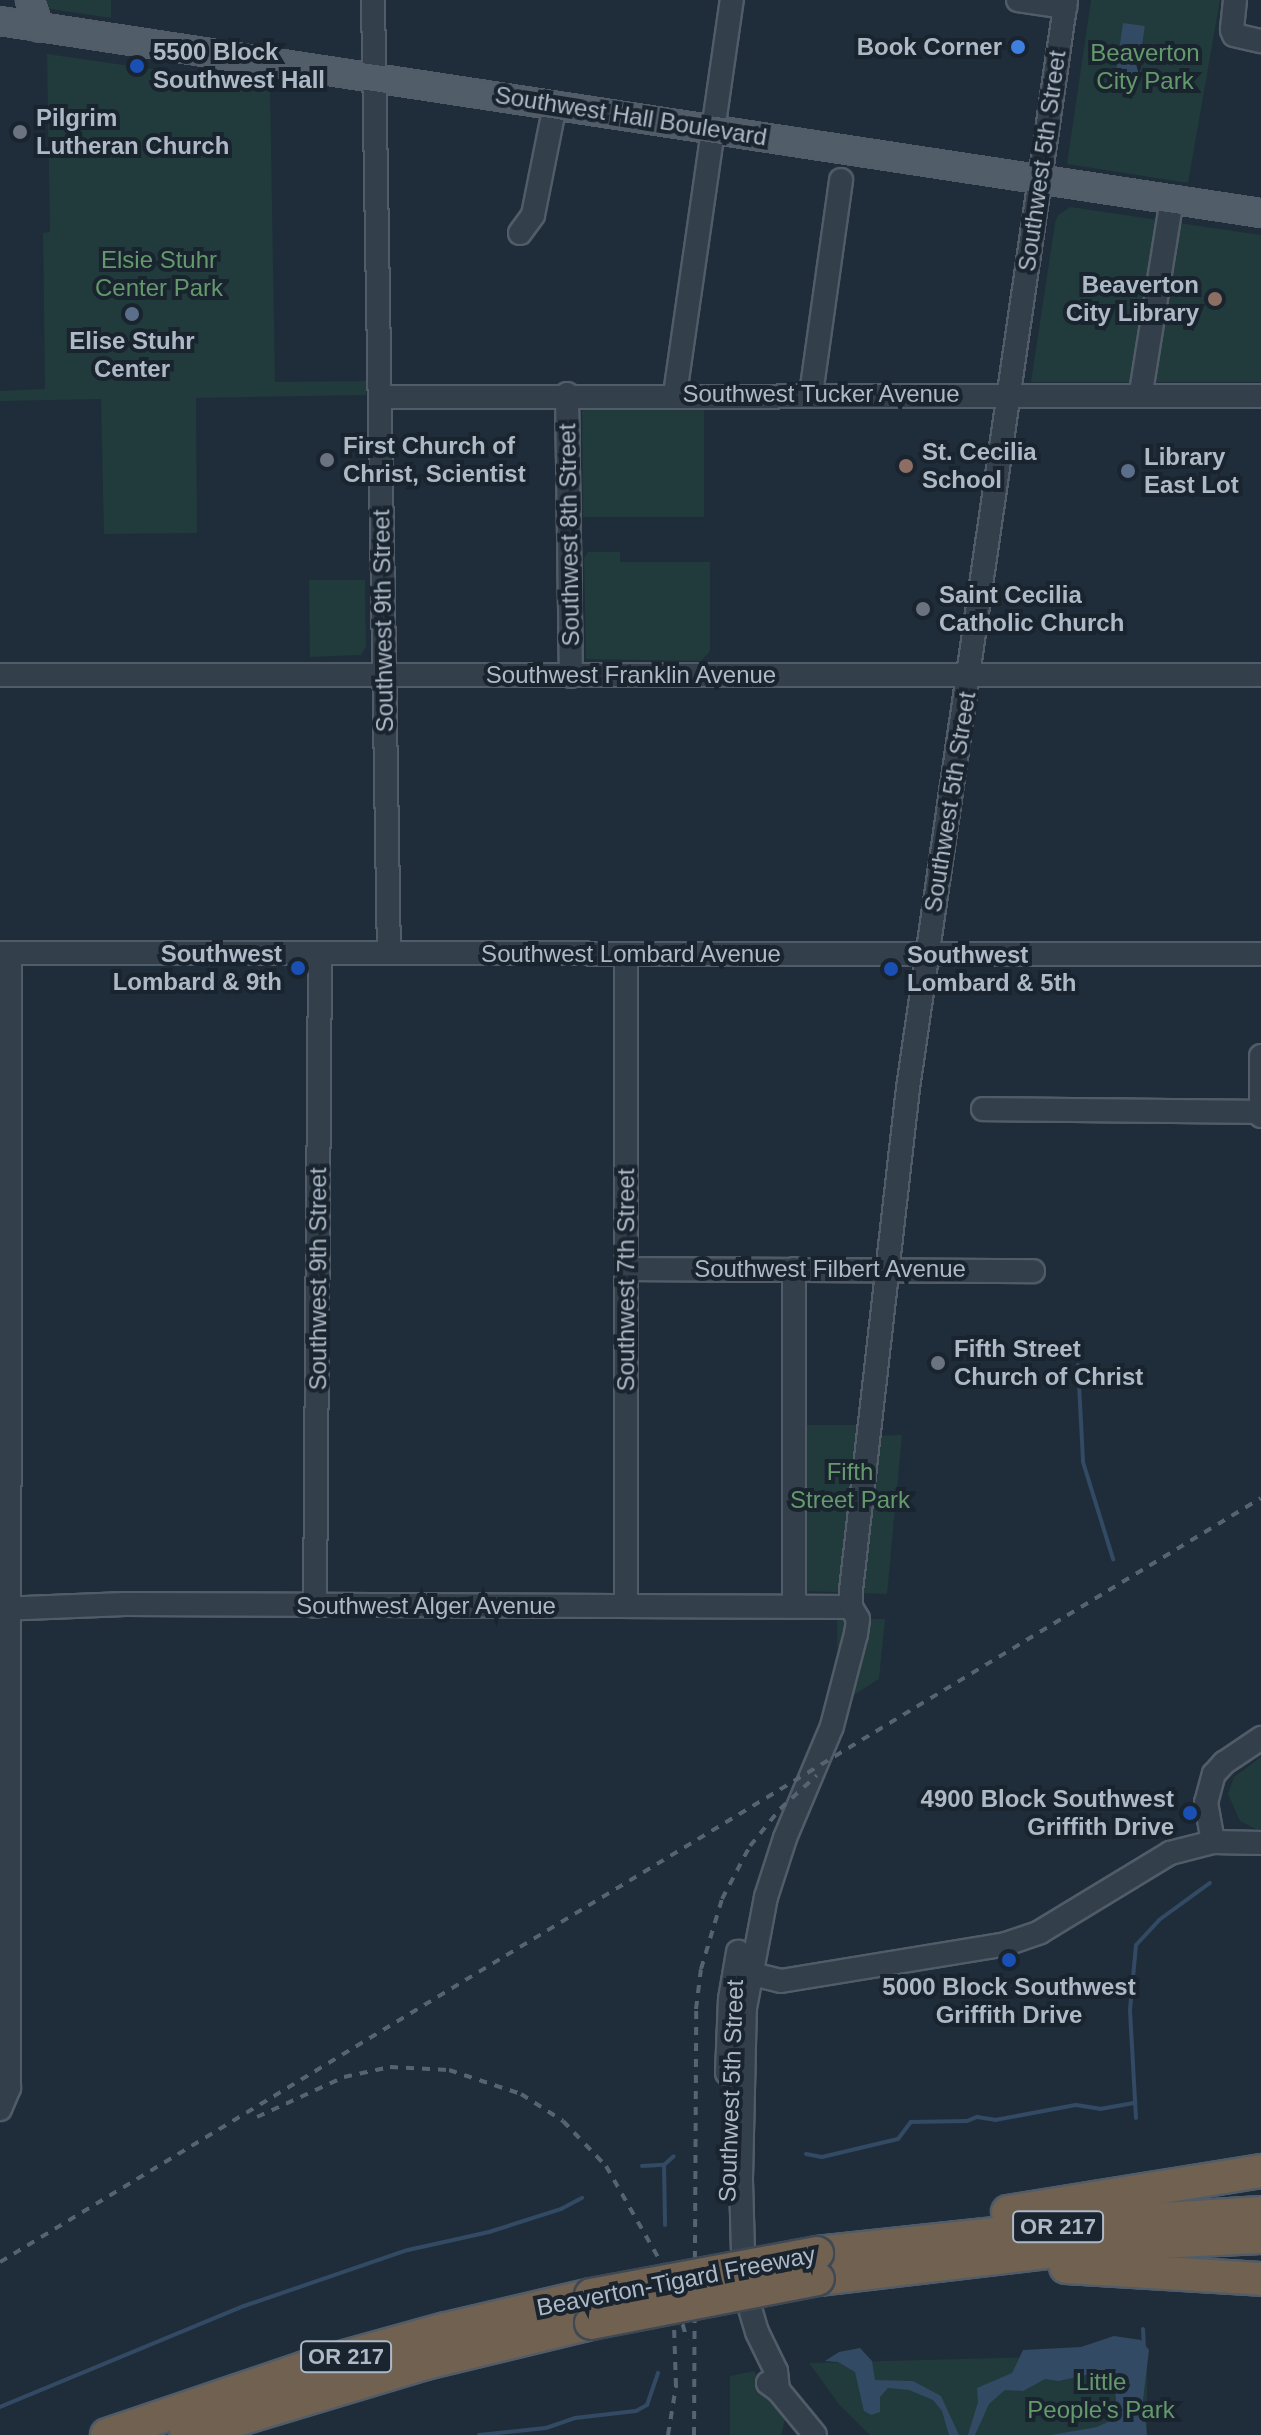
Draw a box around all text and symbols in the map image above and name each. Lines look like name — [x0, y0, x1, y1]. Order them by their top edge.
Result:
place label: Book Corner — [857, 33, 1002, 61]
place label: 5500 Block Southwest Hall — [153, 38, 325, 94]
marker: Book Corner — [1009, 38, 1027, 56]
park label: Beaverton City Park — [1090, 39, 1200, 95]
street label: Southwest 5th Street — [1012, 49, 1072, 273]
marker: 5500 Block Southwest Hall — [128, 57, 146, 75]
street label: Southwest Hall Boulevard — [493, 80, 769, 152]
place label: Pilgrim Lutheran Church — [36, 104, 229, 160]
marker: Pilgrim Lutheran Church — [11, 123, 29, 141]
park label: Elsie Stuhr Center Park — [95, 246, 223, 302]
place label: Beaverton City Library — [1066, 271, 1199, 327]
marker: Beaverton City Library — [1206, 290, 1224, 308]
marker: Elise Stuhr Center — [123, 305, 141, 323]
place label: Elise Stuhr Center — [69, 327, 195, 383]
street label: Southwest Tucker Avenue — [682, 380, 960, 408]
street label: Southwest 8th Street — [553, 423, 585, 647]
place label: First Church of Christ, Scientist — [343, 432, 526, 488]
place label: St. Cecilia School — [922, 438, 1037, 494]
place label: Library East Lot — [1144, 443, 1239, 499]
marker: First Church of Christ, Scientist — [318, 451, 336, 469]
marker: St. Cecilia School — [897, 457, 915, 475]
marker: Library East Lot — [1119, 462, 1137, 480]
street label: Southwest 9th Street — [367, 509, 399, 733]
place label: Saint Cecilia Catholic Church — [939, 581, 1124, 637]
marker: Saint Cecilia Catholic Church — [914, 600, 932, 618]
street label: Southwest Franklin Avenue — [485, 661, 777, 689]
street label: Southwest 5th Street — [918, 690, 982, 914]
place label: Southwest Lombard & 9th — [113, 940, 282, 996]
street label: Southwest Lombard Avenue — [480, 940, 782, 968]
place label: Southwest Lombard & 5th — [907, 941, 1076, 997]
marker: Southwest Lombard & 9th — [289, 959, 307, 977]
marker: Southwest Lombard & 5th — [882, 960, 900, 978]
street label: Southwest 9th Street — [304, 1168, 332, 1390]
street label: Southwest 7th Street — [612, 1169, 640, 1391]
street label: Southwest Filbert Avenue — [693, 1255, 967, 1283]
place label: Fifth Street Church of Christ — [954, 1335, 1143, 1391]
marker: Fifth Street Church of Christ — [929, 1354, 947, 1372]
park label: Fifth Street Park — [790, 1458, 910, 1514]
street label: Southwest Alger Avenue — [295, 1592, 557, 1620]
place label: 4900 Block Southwest Griffith Drive — [921, 1785, 1174, 1841]
marker: 4900 Block Southwest Griffith Drive — [1181, 1804, 1199, 1822]
marker: 5000 Block Southwest Griffith Drive — [1000, 1951, 1018, 1969]
place label: 5000 Block Southwest Griffith Drive — [882, 1973, 1136, 2029]
street label: Southwest 5th Street — [713, 1979, 749, 2203]
road number: OR 217 — [1012, 2209, 1104, 2245]
street label: Beaverton-Tigard Freeway — [534, 2240, 818, 2322]
road number: OR 217 — [300, 2339, 392, 2375]
park label: Little People's Park — [1027, 2368, 1175, 2424]

